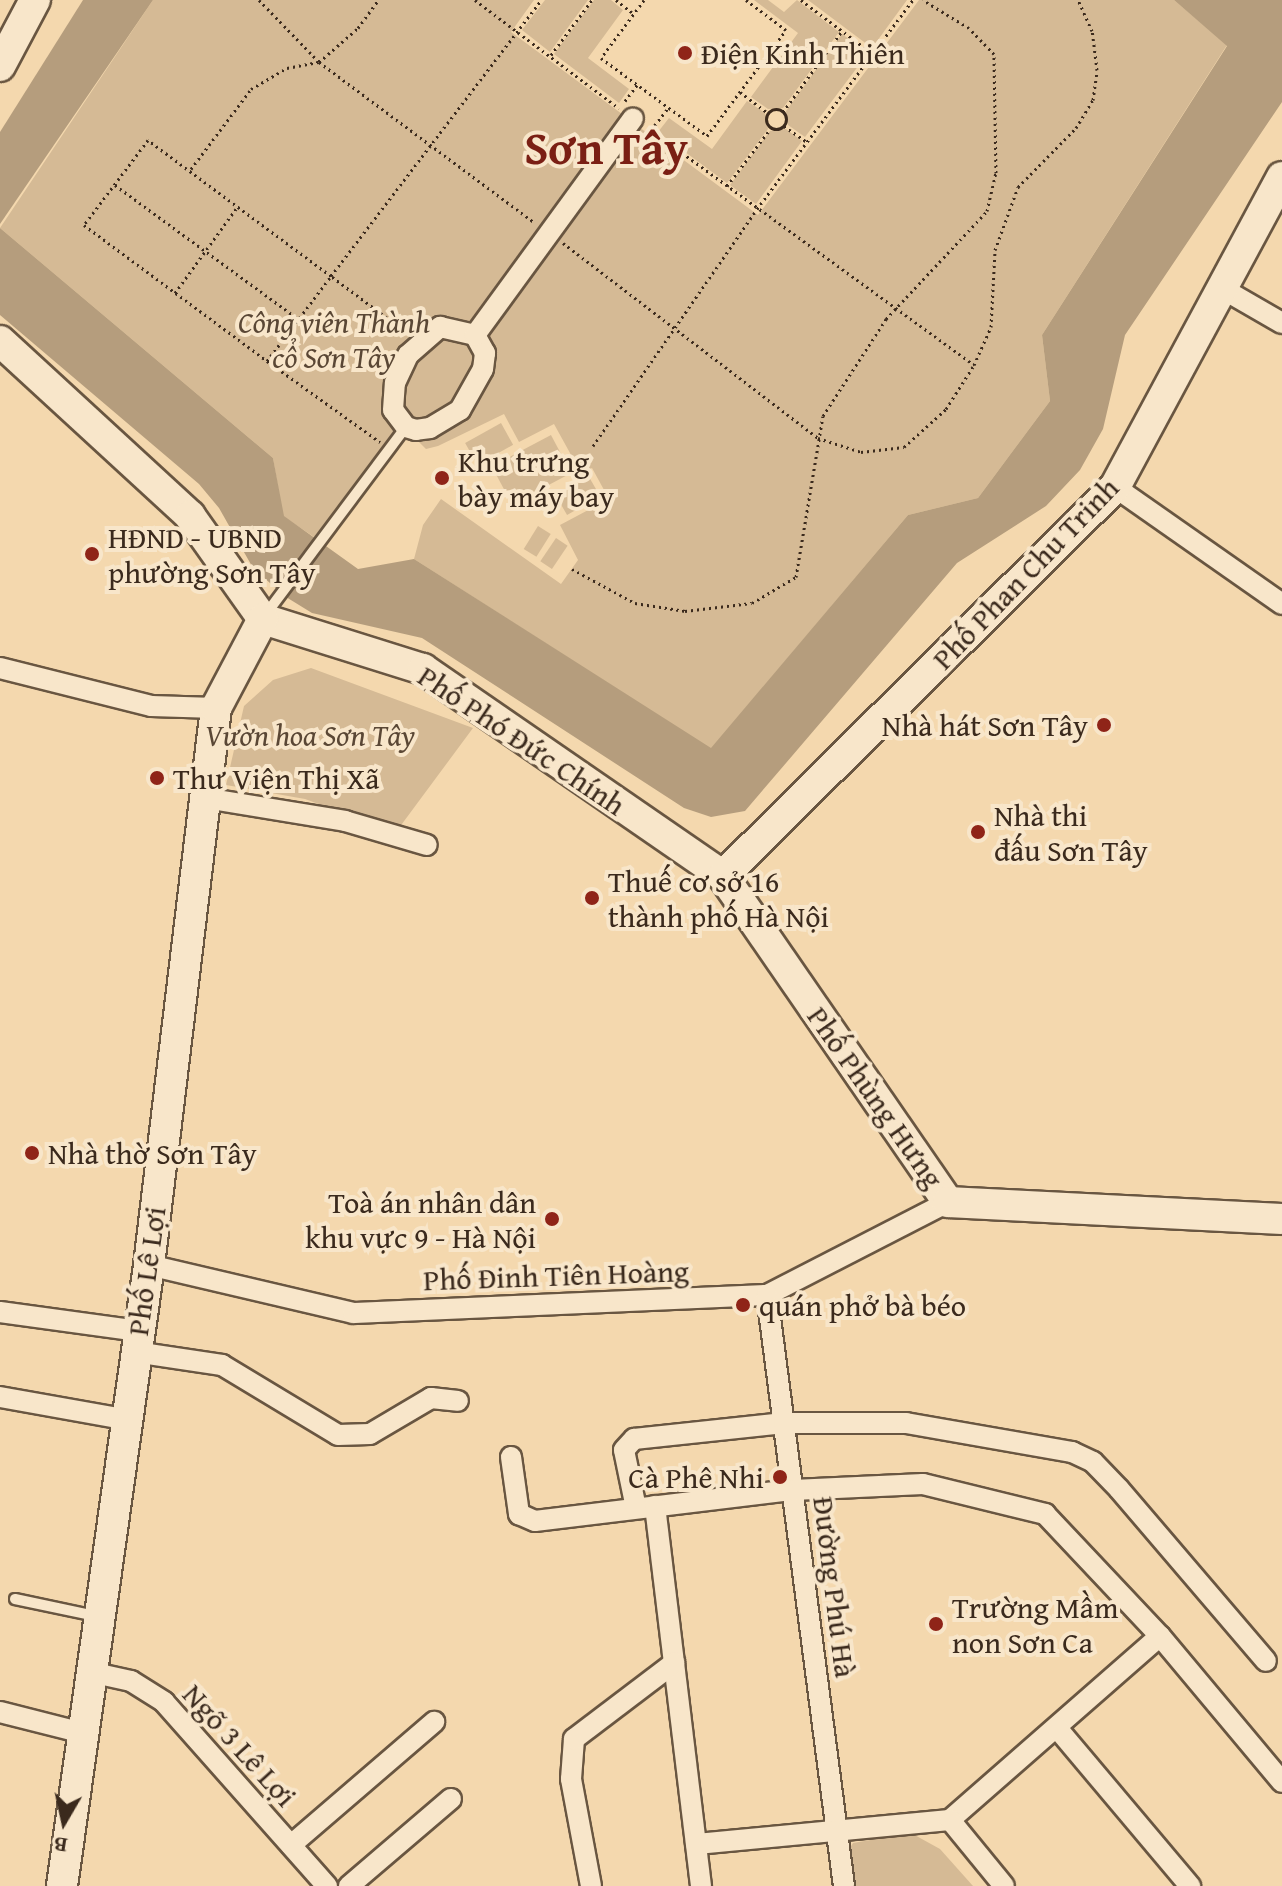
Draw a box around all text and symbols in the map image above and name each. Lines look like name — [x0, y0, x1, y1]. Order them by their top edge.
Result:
place label: Điện Kinh Thiên — [701, 35, 905, 71]
marker: Điện Kinh Thiên — [676, 44, 694, 62]
district label: Sơn Tây — [524, 119, 688, 175]
park label: Công viên Thành cổ Sơn Tây — [238, 304, 430, 374]
place label: Khu trưng bày máy bay — [458, 443, 614, 514]
marker: Khu trưng bày máy bay — [433, 469, 451, 487]
street label: Phố Phan Chu Trinh — [924, 470, 1126, 676]
place label: HĐND - UBND phường Sơn Tây — [108, 519, 316, 590]
marker: HĐND - UBND phường Sơn Tây — [83, 545, 101, 563]
street label: Phố Phó Đức Chính — [412, 657, 632, 823]
place label: Nhà hát Sơn Tây — [882, 707, 1088, 743]
marker: Nhà hát Sơn Tây — [1095, 716, 1113, 734]
park label: Vườn hoa Sơn Tây — [205, 717, 415, 753]
place label: Thư Viện Thị Xã — [173, 760, 379, 796]
marker: Thư Viện Thị Xã — [148, 769, 166, 787]
place label: Nhà thi đấu Sơn Tây — [994, 797, 1148, 868]
marker: Nhà thi đấu Sơn Tây — [969, 823, 987, 841]
place label: Thuế cơ sở 16 thành phố Hà Nội — [608, 863, 829, 934]
marker: Thuế cơ sở 16 thành phố Hà Nội — [583, 889, 601, 907]
street label: Phố Phùng Hưng — [800, 999, 952, 1195]
place label: Nhà thờ Sơn Tây — [48, 1135, 257, 1171]
marker: Nhà thờ Sơn Tây — [23, 1144, 41, 1162]
place label: Toà án nhân dân khu vực 9 - Hà Nội — [305, 1184, 536, 1254]
street label: Phố Lê Lợi — [119, 1204, 173, 1338]
marker: Toà án nhân dân khu vực 9 - Hà Nội — [543, 1210, 561, 1228]
street label: Phố Đinh Tiên Hoàng — [423, 1252, 689, 1298]
place label: quán phở bà béo — [759, 1287, 966, 1323]
marker: quán phở bà béo — [734, 1296, 752, 1314]
place label: Cà Phê Nhi — [628, 1459, 764, 1495]
marker: Cà Phê Nhi — [771, 1468, 789, 1486]
street label: Đường Phú Hà — [806, 1494, 864, 1680]
place label: Trường Mầm non Sơn Ca — [952, 1589, 1118, 1660]
marker: Trường Mầm non Sơn Ca — [927, 1615, 945, 1633]
street label: Ngõ 3 Lê Lợi — [176, 1676, 304, 1814]
north arrow — [24, 1782, 104, 1862]
text: B — [51, 1829, 69, 1863]

